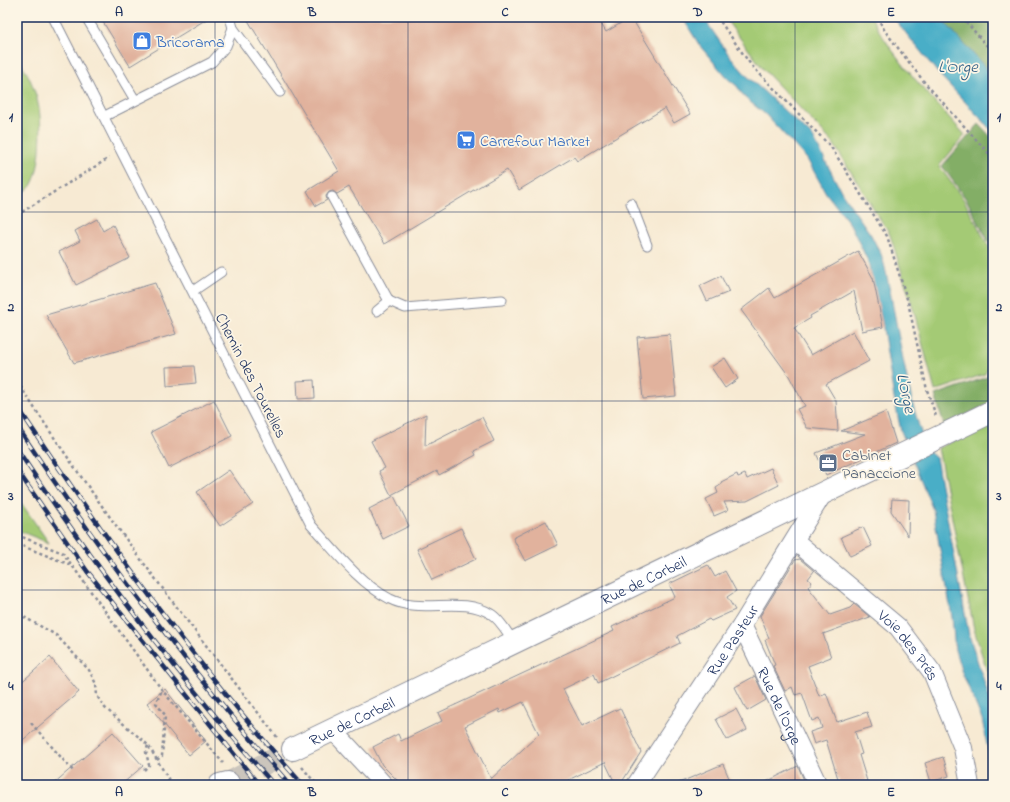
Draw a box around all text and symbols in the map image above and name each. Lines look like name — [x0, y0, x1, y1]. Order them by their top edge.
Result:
text: A — [115, 3, 123, 22]
text: B — [307, 3, 317, 22]
text: C — [501, 3, 509, 22]
text: D — [692, 3, 703, 22]
text: E — [887, 3, 895, 22]
shop icon: Bricorama — [131, 30, 153, 52]
place label: Bricorama — [155, 31, 225, 55]
water label: L'Orge — [938, 55, 979, 81]
text: 1 — [9, 108, 14, 127]
text: 1 — [997, 108, 1002, 127]
supermarket icon: Carrefour Market — [455, 129, 477, 151]
place label: Carrefour Market — [480, 130, 591, 154]
text: 2 — [7, 298, 15, 317]
text: 2 — [995, 298, 1003, 317]
street label: Chemin des Tourelles — [208, 309, 292, 443]
water label: L'Orge — [888, 371, 922, 417]
place label: Cabinet Panaccione — [842, 444, 917, 486]
office icon: Cabinet Panaccione — [817, 452, 839, 474]
text: 3 — [7, 487, 14, 506]
text: 3 — [995, 487, 1002, 506]
street label: Rue de Corbeil — [597, 551, 691, 613]
street label: Rue Pasteur — [701, 601, 766, 681]
street label: Voie des Prés — [871, 604, 944, 685]
street label: Rue de l'Orge — [750, 663, 808, 750]
text: 4 — [7, 677, 14, 696]
text: 4 — [995, 677, 1002, 696]
street label: Rue de Corbeil — [305, 691, 400, 753]
text: A — [115, 783, 123, 802]
text: B — [307, 783, 317, 802]
text: C — [501, 783, 509, 802]
text: D — [692, 783, 703, 802]
text: E — [887, 783, 895, 802]

